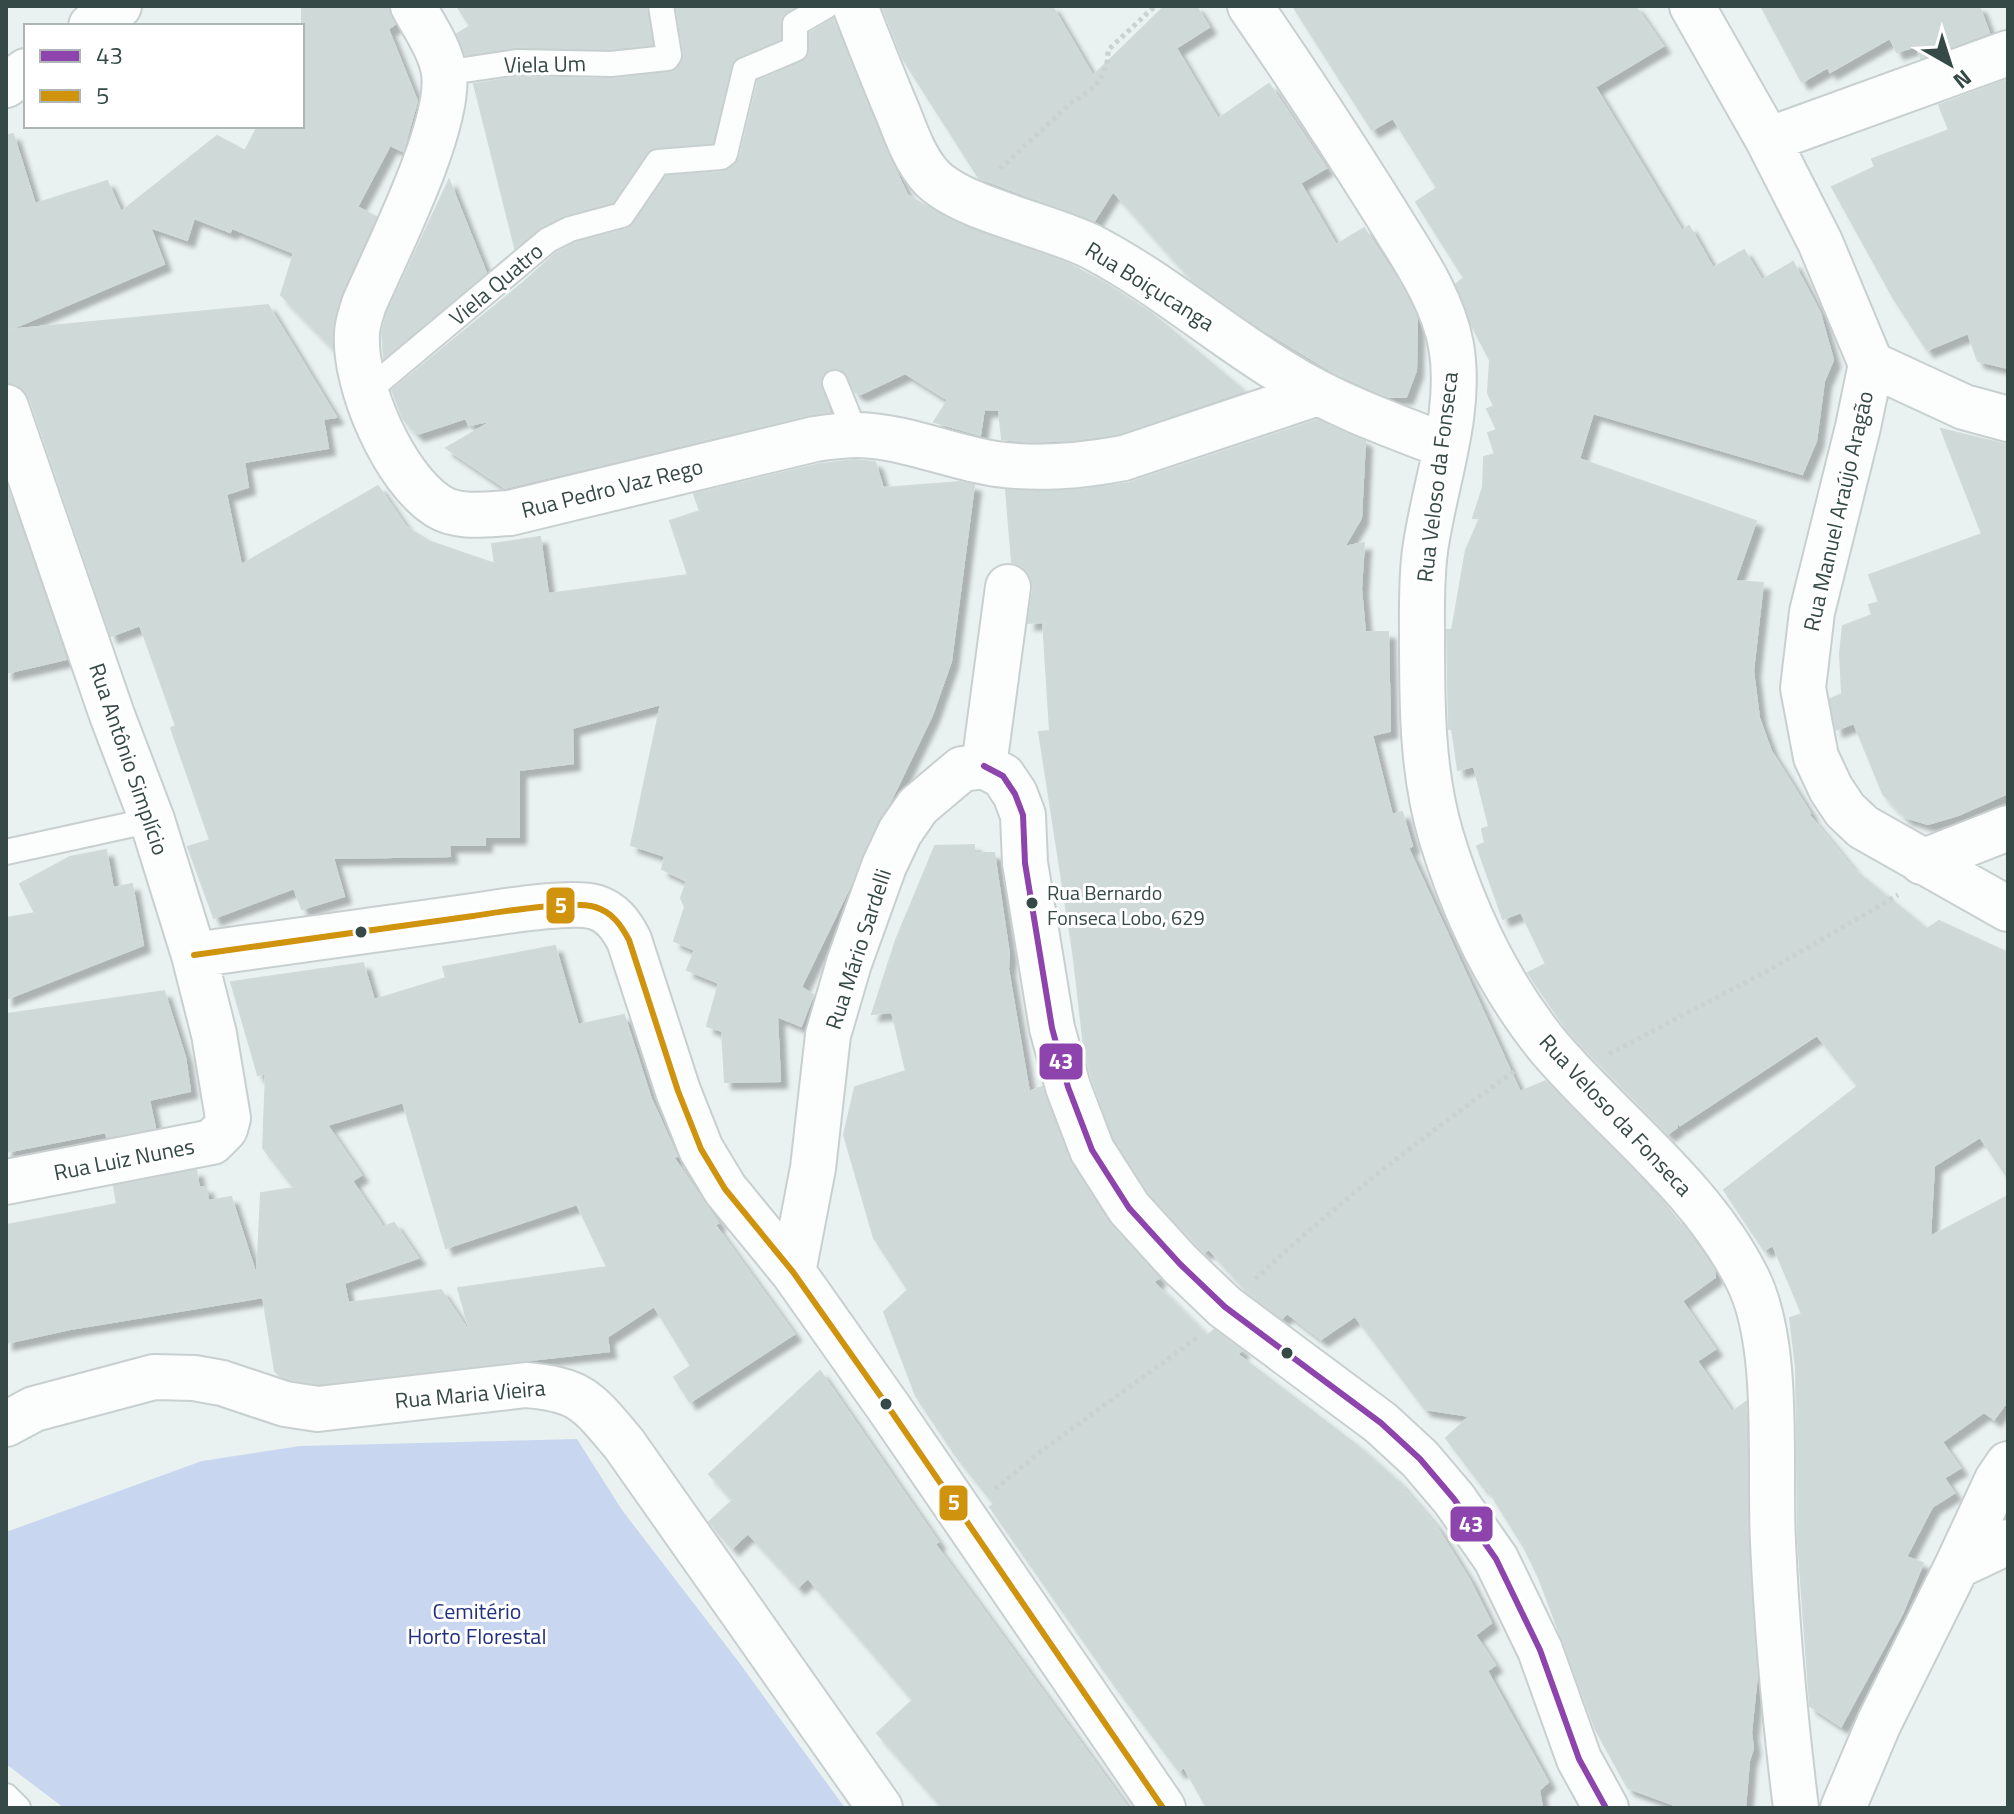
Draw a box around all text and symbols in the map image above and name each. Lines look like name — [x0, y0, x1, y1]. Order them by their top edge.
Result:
legend — [24, 24, 304, 128]
north arrow — [1910, 24, 1990, 104]
text: 43 — [96, 37, 123, 73]
street label: Viela Um — [504, 46, 586, 82]
text: N — [1946, 62, 1979, 98]
text: 5 — [96, 77, 109, 113]
street label: Rua Boiçucanga — [1079, 233, 1221, 339]
street label: Viela Quatro — [442, 234, 550, 334]
street label: Rua Veloso da Fonseca — [1407, 370, 1467, 584]
street label: Rua Manuel Araújo Aragão — [1794, 388, 1882, 634]
street label: Rua Pedro Vaz Rego — [518, 449, 706, 527]
street label: Rua Antônio Simplício — [80, 658, 178, 860]
street label: Rua Mário Sardelli — [816, 864, 900, 1034]
place label: Rua Bernardo Fonseca Lobo, 629 — [1047, 877, 1205, 933]
line badge: 5 — [545, 886, 576, 925]
text: 5 — [555, 888, 567, 922]
marker: Rua Bernardo Fonseca Lobo, 629 — [1024, 895, 1040, 911]
unlabelled marker — [353, 924, 369, 940]
street label: Rua Veloso da Fonseca — [1531, 1026, 1701, 1204]
line badge: 43 — [1038, 1042, 1084, 1081]
text: 43 — [1049, 1044, 1073, 1078]
street label: Rua Luiz Nunes — [51, 1129, 197, 1189]
unlabelled marker — [1279, 1345, 1295, 1361]
street label: Rua Maria Vieira — [393, 1370, 547, 1418]
unlabelled marker — [878, 1396, 894, 1412]
line badge: 5 — [938, 1484, 969, 1522]
text: 5 — [948, 1485, 960, 1519]
line badge: 43 — [1449, 1505, 1494, 1543]
text: 43 — [1459, 1507, 1483, 1541]
park label: Cemitério Horto Florestal — [408, 1594, 546, 1653]

